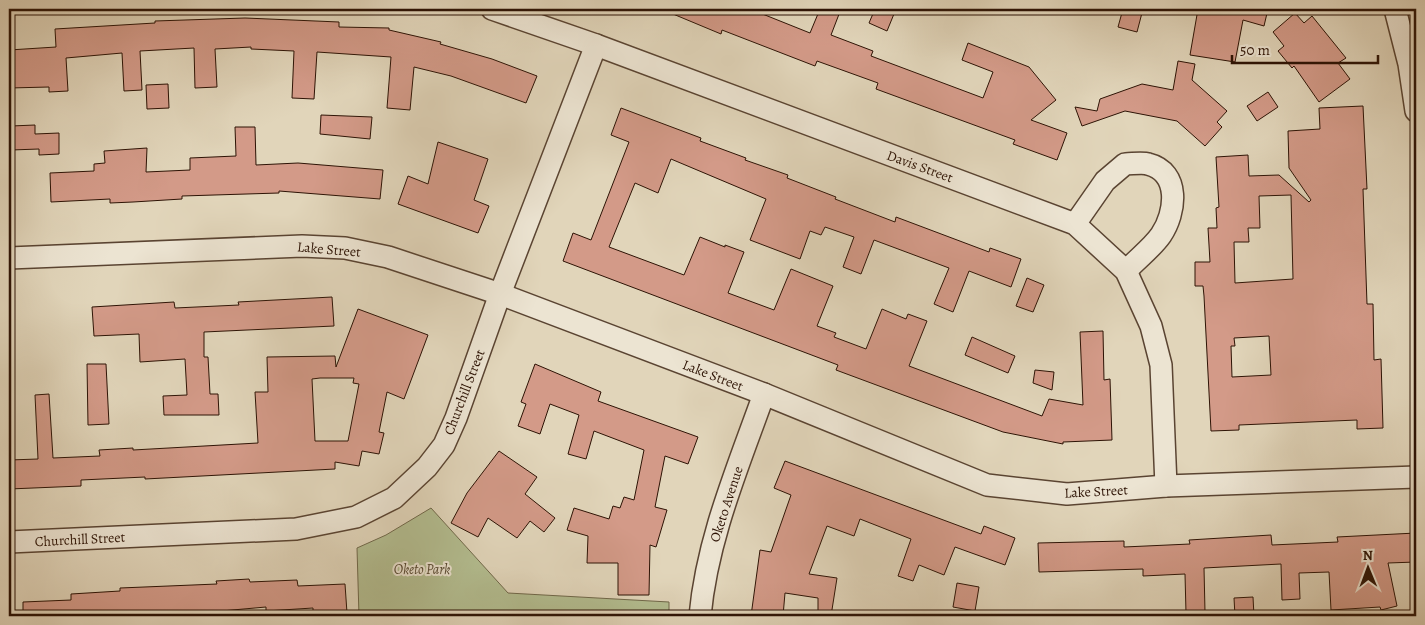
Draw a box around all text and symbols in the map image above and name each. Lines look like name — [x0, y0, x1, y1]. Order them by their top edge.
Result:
scale bar — [1232, 32, 1379, 64]
text: 50 m — [1240, 40, 1270, 60]
street label: Davis Street — [884, 146, 956, 187]
street label: Lake Street — [296, 237, 362, 262]
street label: Churchill Street — [439, 346, 490, 438]
street label: Lake Street — [680, 355, 746, 396]
street label: Oketo Avenue — [705, 464, 748, 545]
street label: Lake Street — [1064, 480, 1129, 503]
street label: Churchill Street — [34, 528, 126, 551]
north arrow — [1342, 542, 1392, 592]
text: N — [1363, 546, 1373, 565]
park label: Oketo Park — [394, 560, 450, 579]

